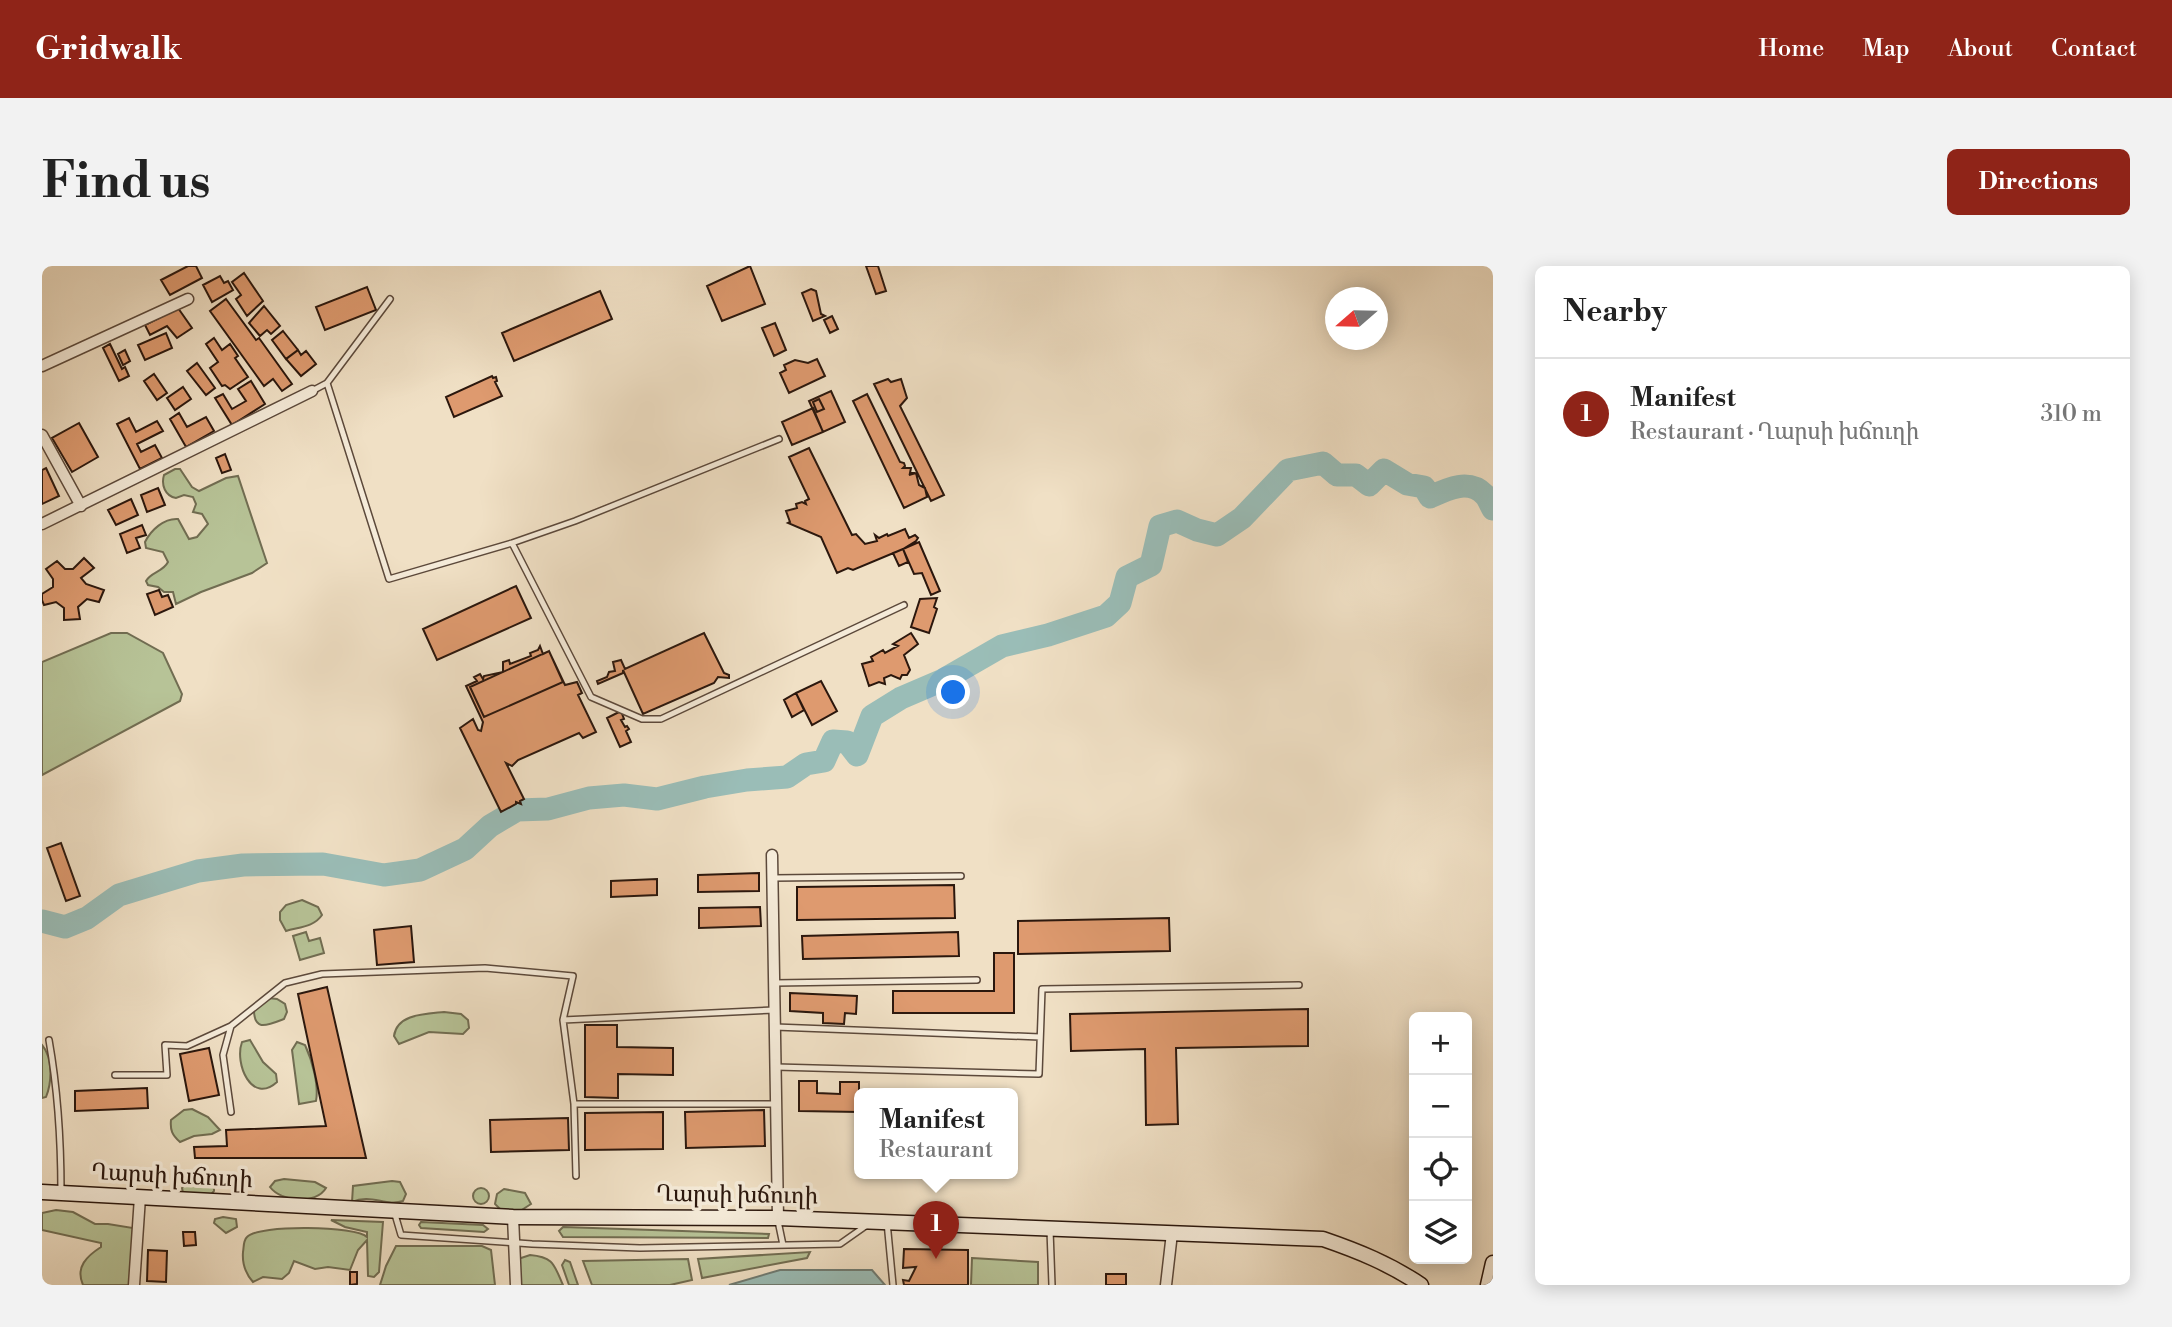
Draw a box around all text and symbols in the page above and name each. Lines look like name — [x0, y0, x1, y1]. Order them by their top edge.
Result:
text: Gridwalk — [35, 29, 182, 70]
text: Home — [1759, 34, 1824, 64]
text: Map — [1862, 34, 1910, 64]
text: About — [1948, 34, 2013, 64]
text: Contact — [2051, 34, 2137, 64]
button: Directions — [1947, 149, 2130, 215]
text: Find us — [42, 152, 211, 213]
north arrow — [1325, 287, 1388, 350]
text: Nearby — [1563, 293, 1667, 331]
text: Manifest — [1630, 382, 1736, 414]
text: 1 — [1580, 400, 1592, 428]
text: 310 m — [2041, 400, 2102, 428]
text: Restaurant · Ղարսի խճուղի — [1630, 418, 1919, 446]
your location — [936, 675, 970, 709]
map controls — [1409, 1012, 1472, 1264]
button: + — [1409, 1012, 1472, 1075]
button: − — [1409, 1075, 1472, 1138]
popup — [854, 1088, 1018, 1179]
text: Manifest — [879, 1104, 985, 1136]
text: Restaurant — [879, 1136, 993, 1164]
button: locate — [1409, 1138, 1472, 1201]
street label: Ղարսի խճուղի — [91, 1158, 253, 1194]
street label: Ղարսի խճուղի — [656, 1180, 818, 1210]
pin: 1 — [913, 1201, 959, 1259]
button: layers — [1409, 1201, 1472, 1264]

